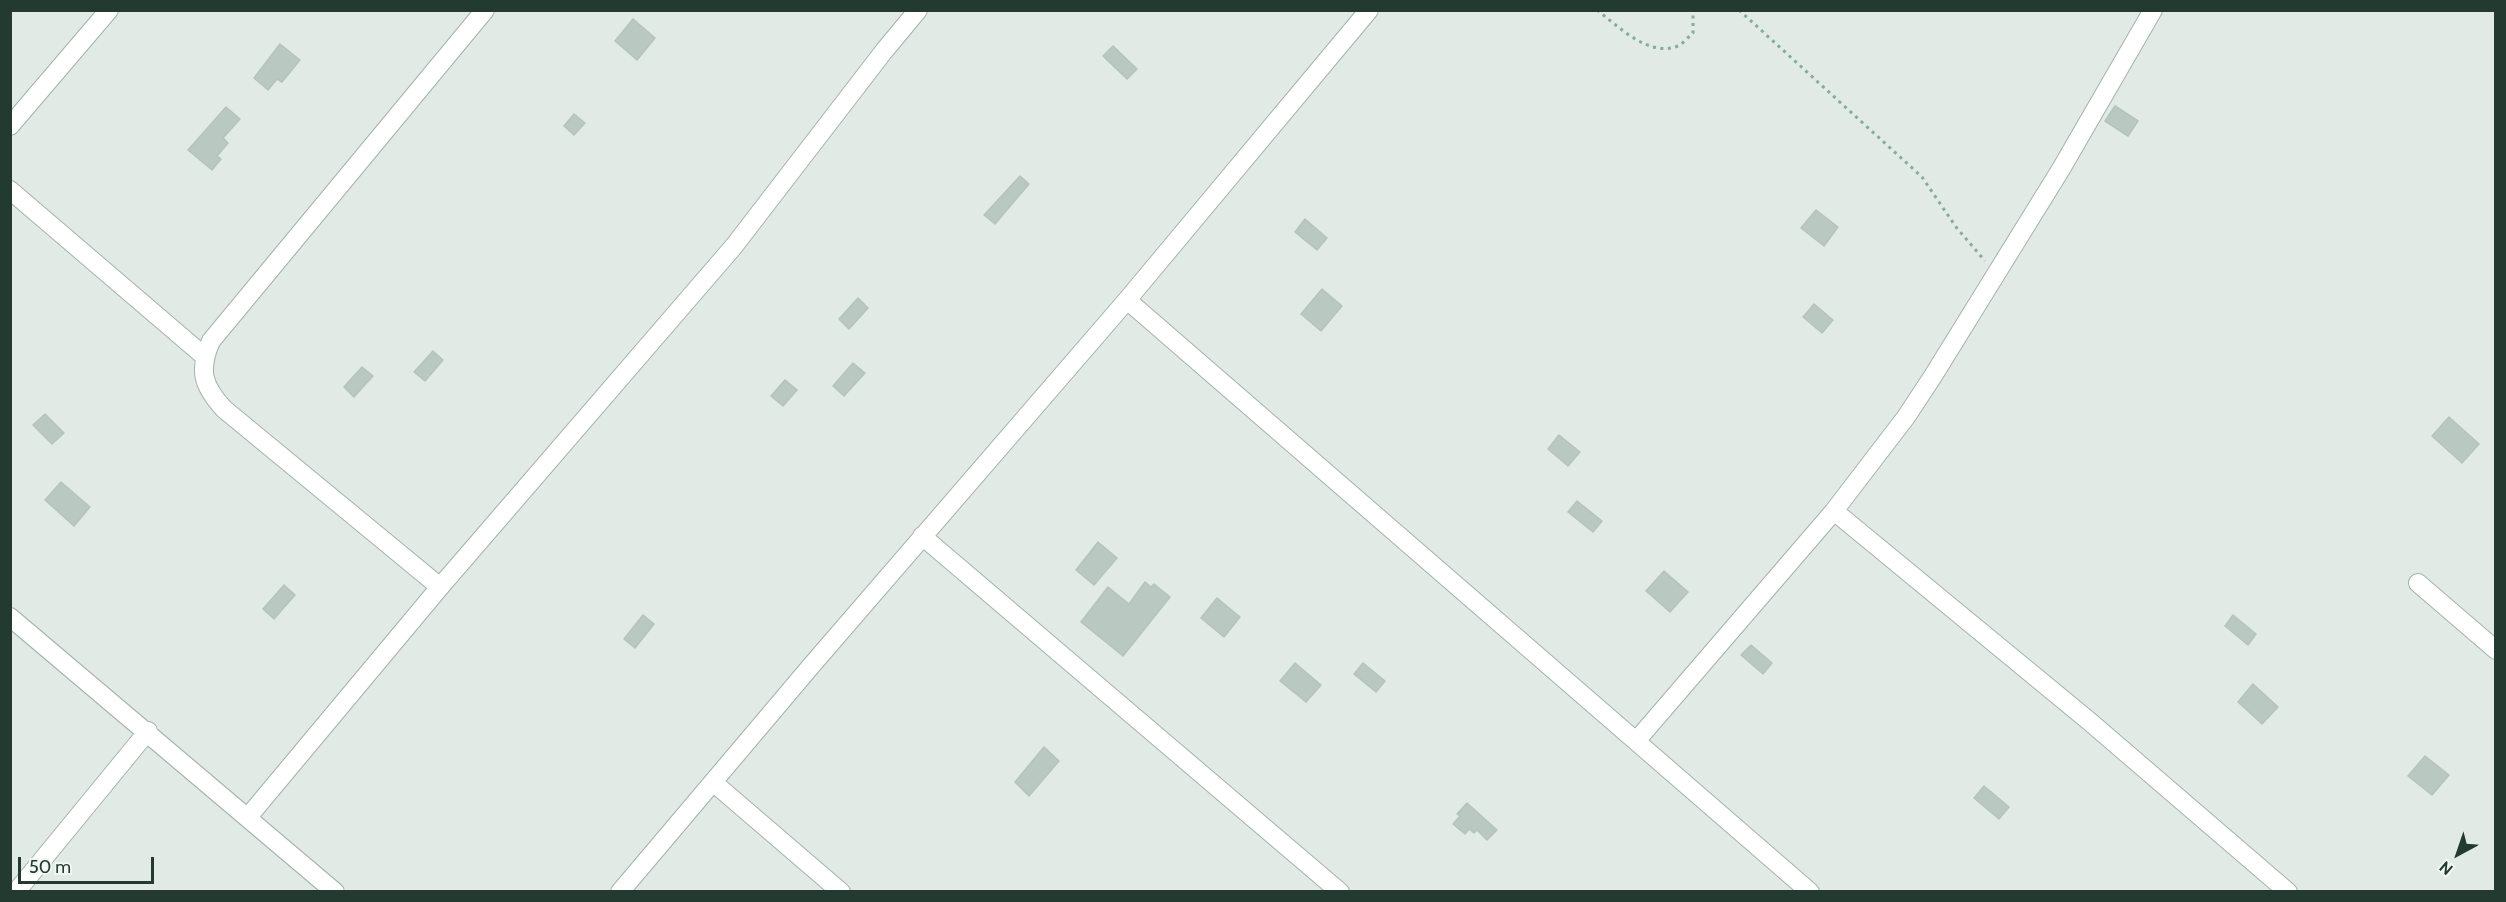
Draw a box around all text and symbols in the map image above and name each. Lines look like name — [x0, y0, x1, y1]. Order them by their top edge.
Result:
north arrow — [2428, 824, 2488, 884]
scale bar — [21, 845, 158, 883]
text: 50 m — [29, 856, 71, 878]
text: N — [2436, 857, 2457, 879]

